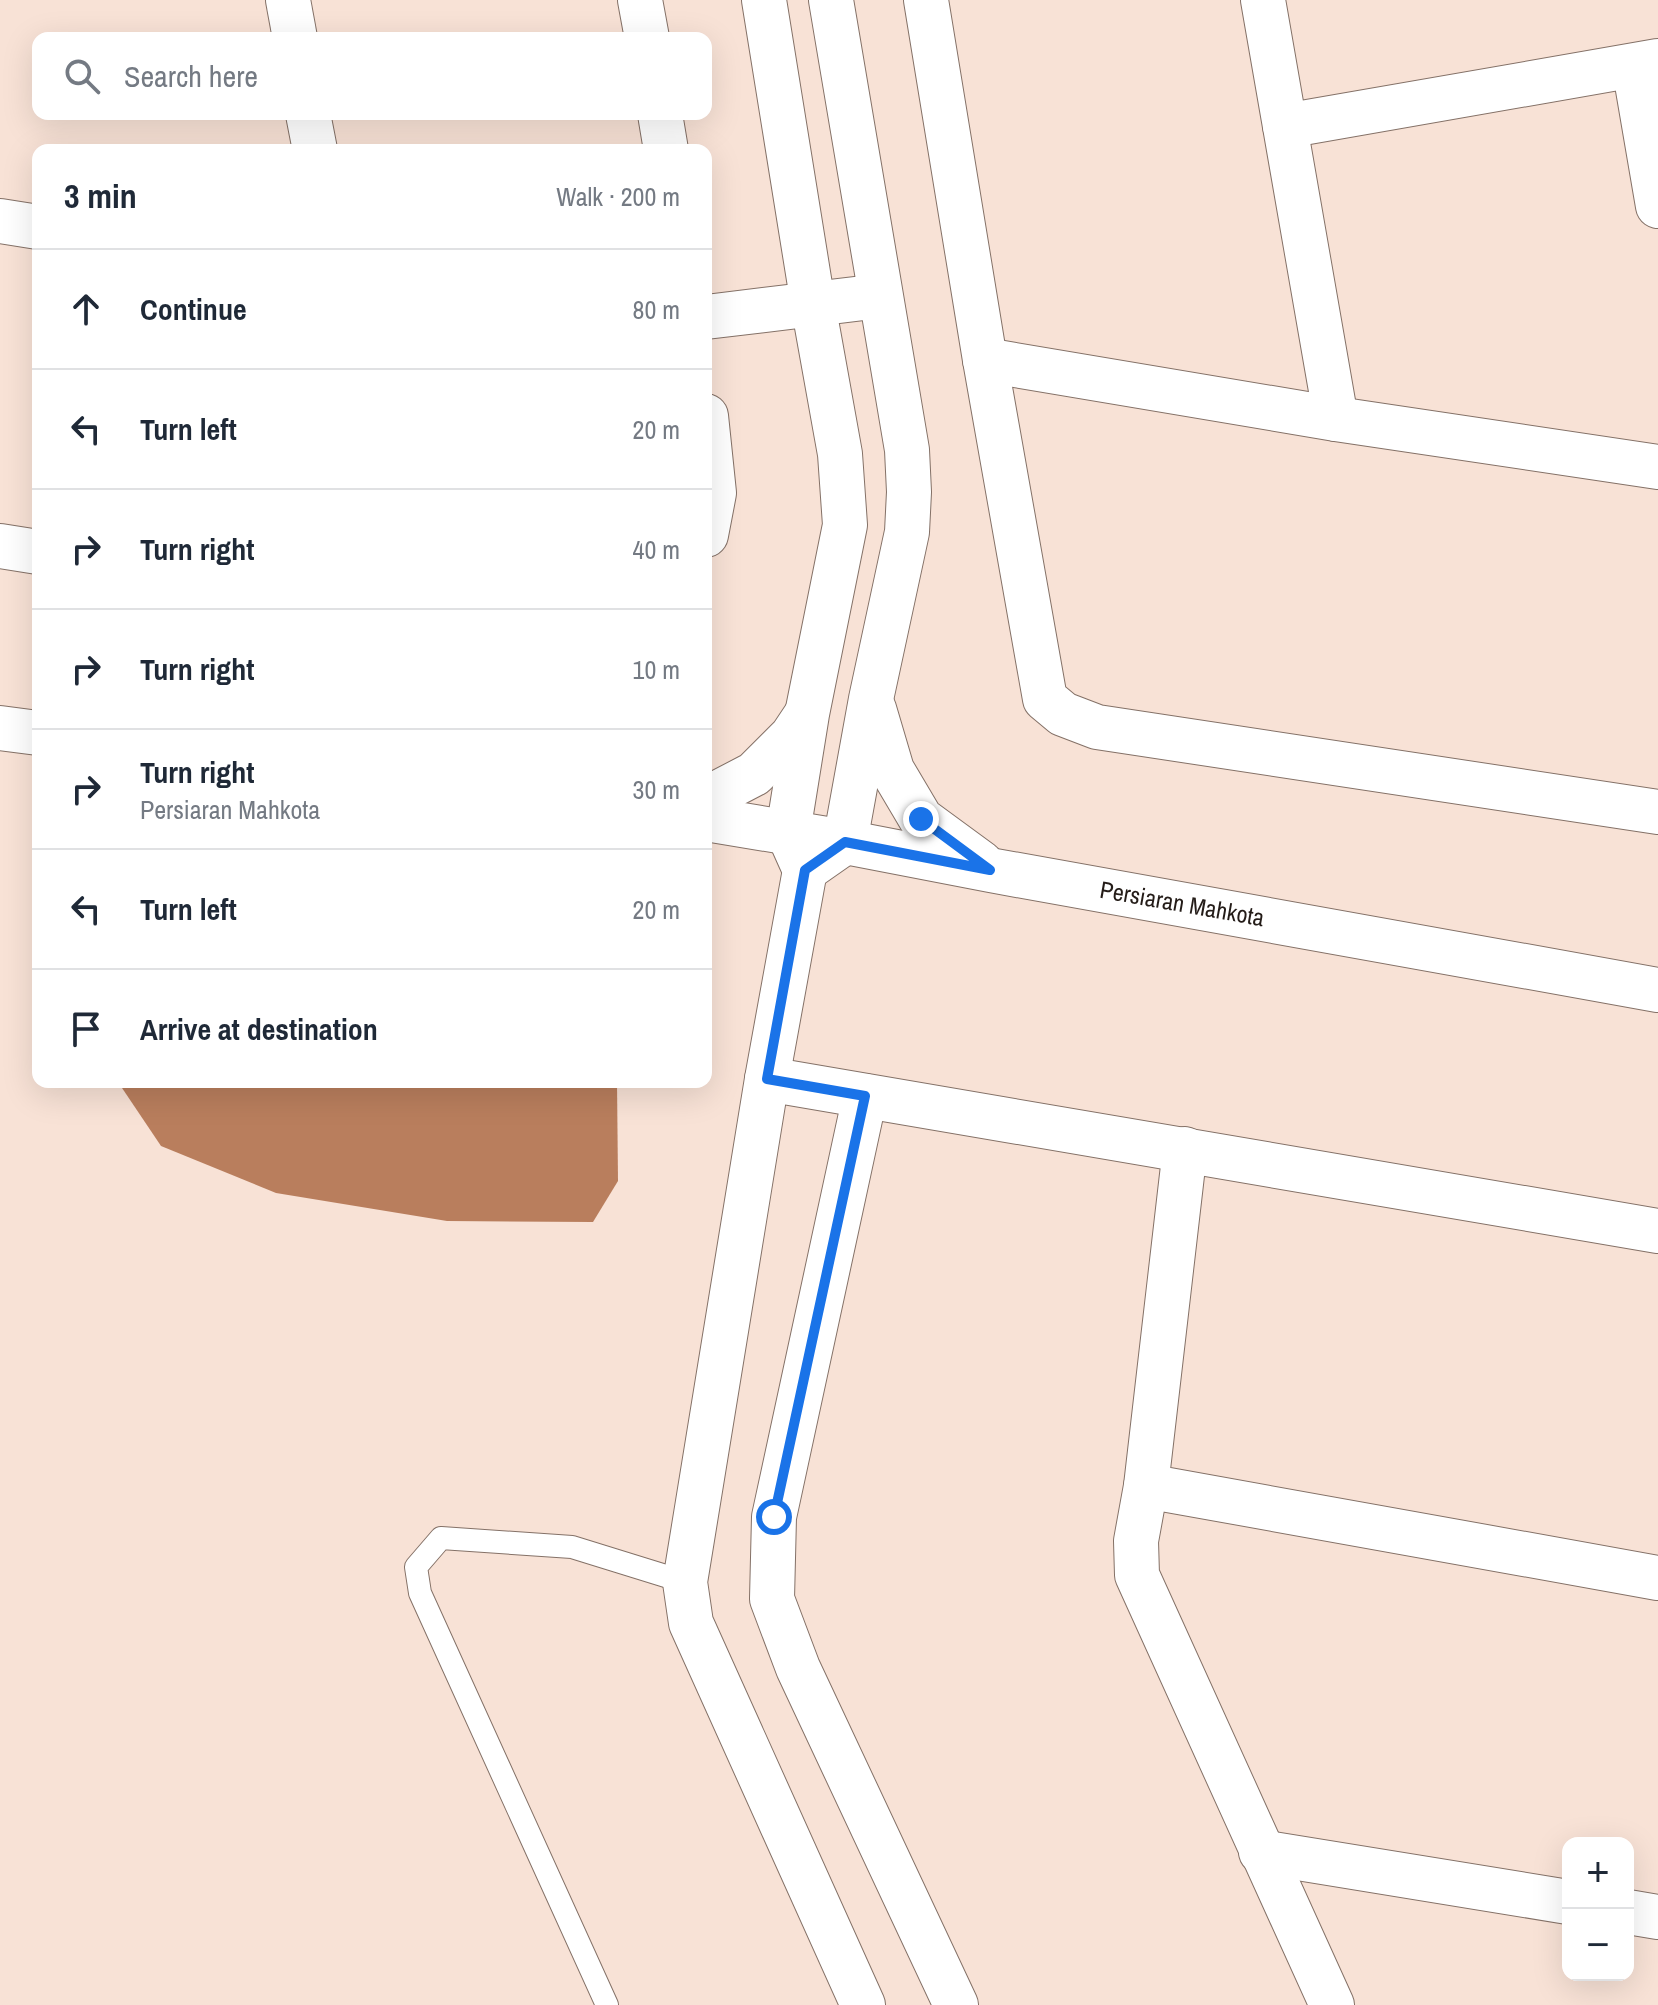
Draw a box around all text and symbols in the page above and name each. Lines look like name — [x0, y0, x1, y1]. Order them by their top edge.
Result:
search box — [32, 32, 712, 120]
icon: search — [60, 54, 104, 98]
text: Search here — [124, 56, 258, 96]
text: 3 min — [64, 173, 137, 219]
text: Walk · 200 m — [556, 179, 680, 214]
icon: ahead — [64, 287, 108, 331]
text: Continue — [140, 289, 247, 329]
text: 80 m — [633, 292, 680, 327]
icon: left — [64, 407, 108, 451]
text: Turn left — [140, 409, 237, 449]
text: 20 m — [633, 412, 680, 447]
icon: right — [64, 527, 108, 571]
text: Turn right — [140, 529, 254, 569]
text: 40 m — [633, 532, 680, 567]
icon: right — [64, 647, 108, 691]
text: Turn right — [140, 649, 254, 689]
text: 10 m — [633, 652, 680, 687]
text: Turn right — [140, 752, 254, 792]
icon: right — [64, 767, 108, 811]
text: 30 m — [633, 772, 680, 807]
text: Persiaran Mahkota — [140, 792, 320, 827]
route end — [903, 801, 939, 837]
street label: Persiaran Mahkota — [1098, 873, 1267, 933]
icon: left — [64, 887, 108, 931]
text: Turn left — [140, 889, 237, 929]
text: 20 m — [633, 892, 680, 927]
icon: arrive — [64, 1007, 108, 1051]
text: Arrive at destination — [140, 1009, 378, 1049]
route start — [756, 1499, 792, 1535]
map controls — [1562, 1837, 1634, 1981]
button: + — [1562, 1837, 1634, 1909]
button: − — [1562, 1909, 1634, 1981]

